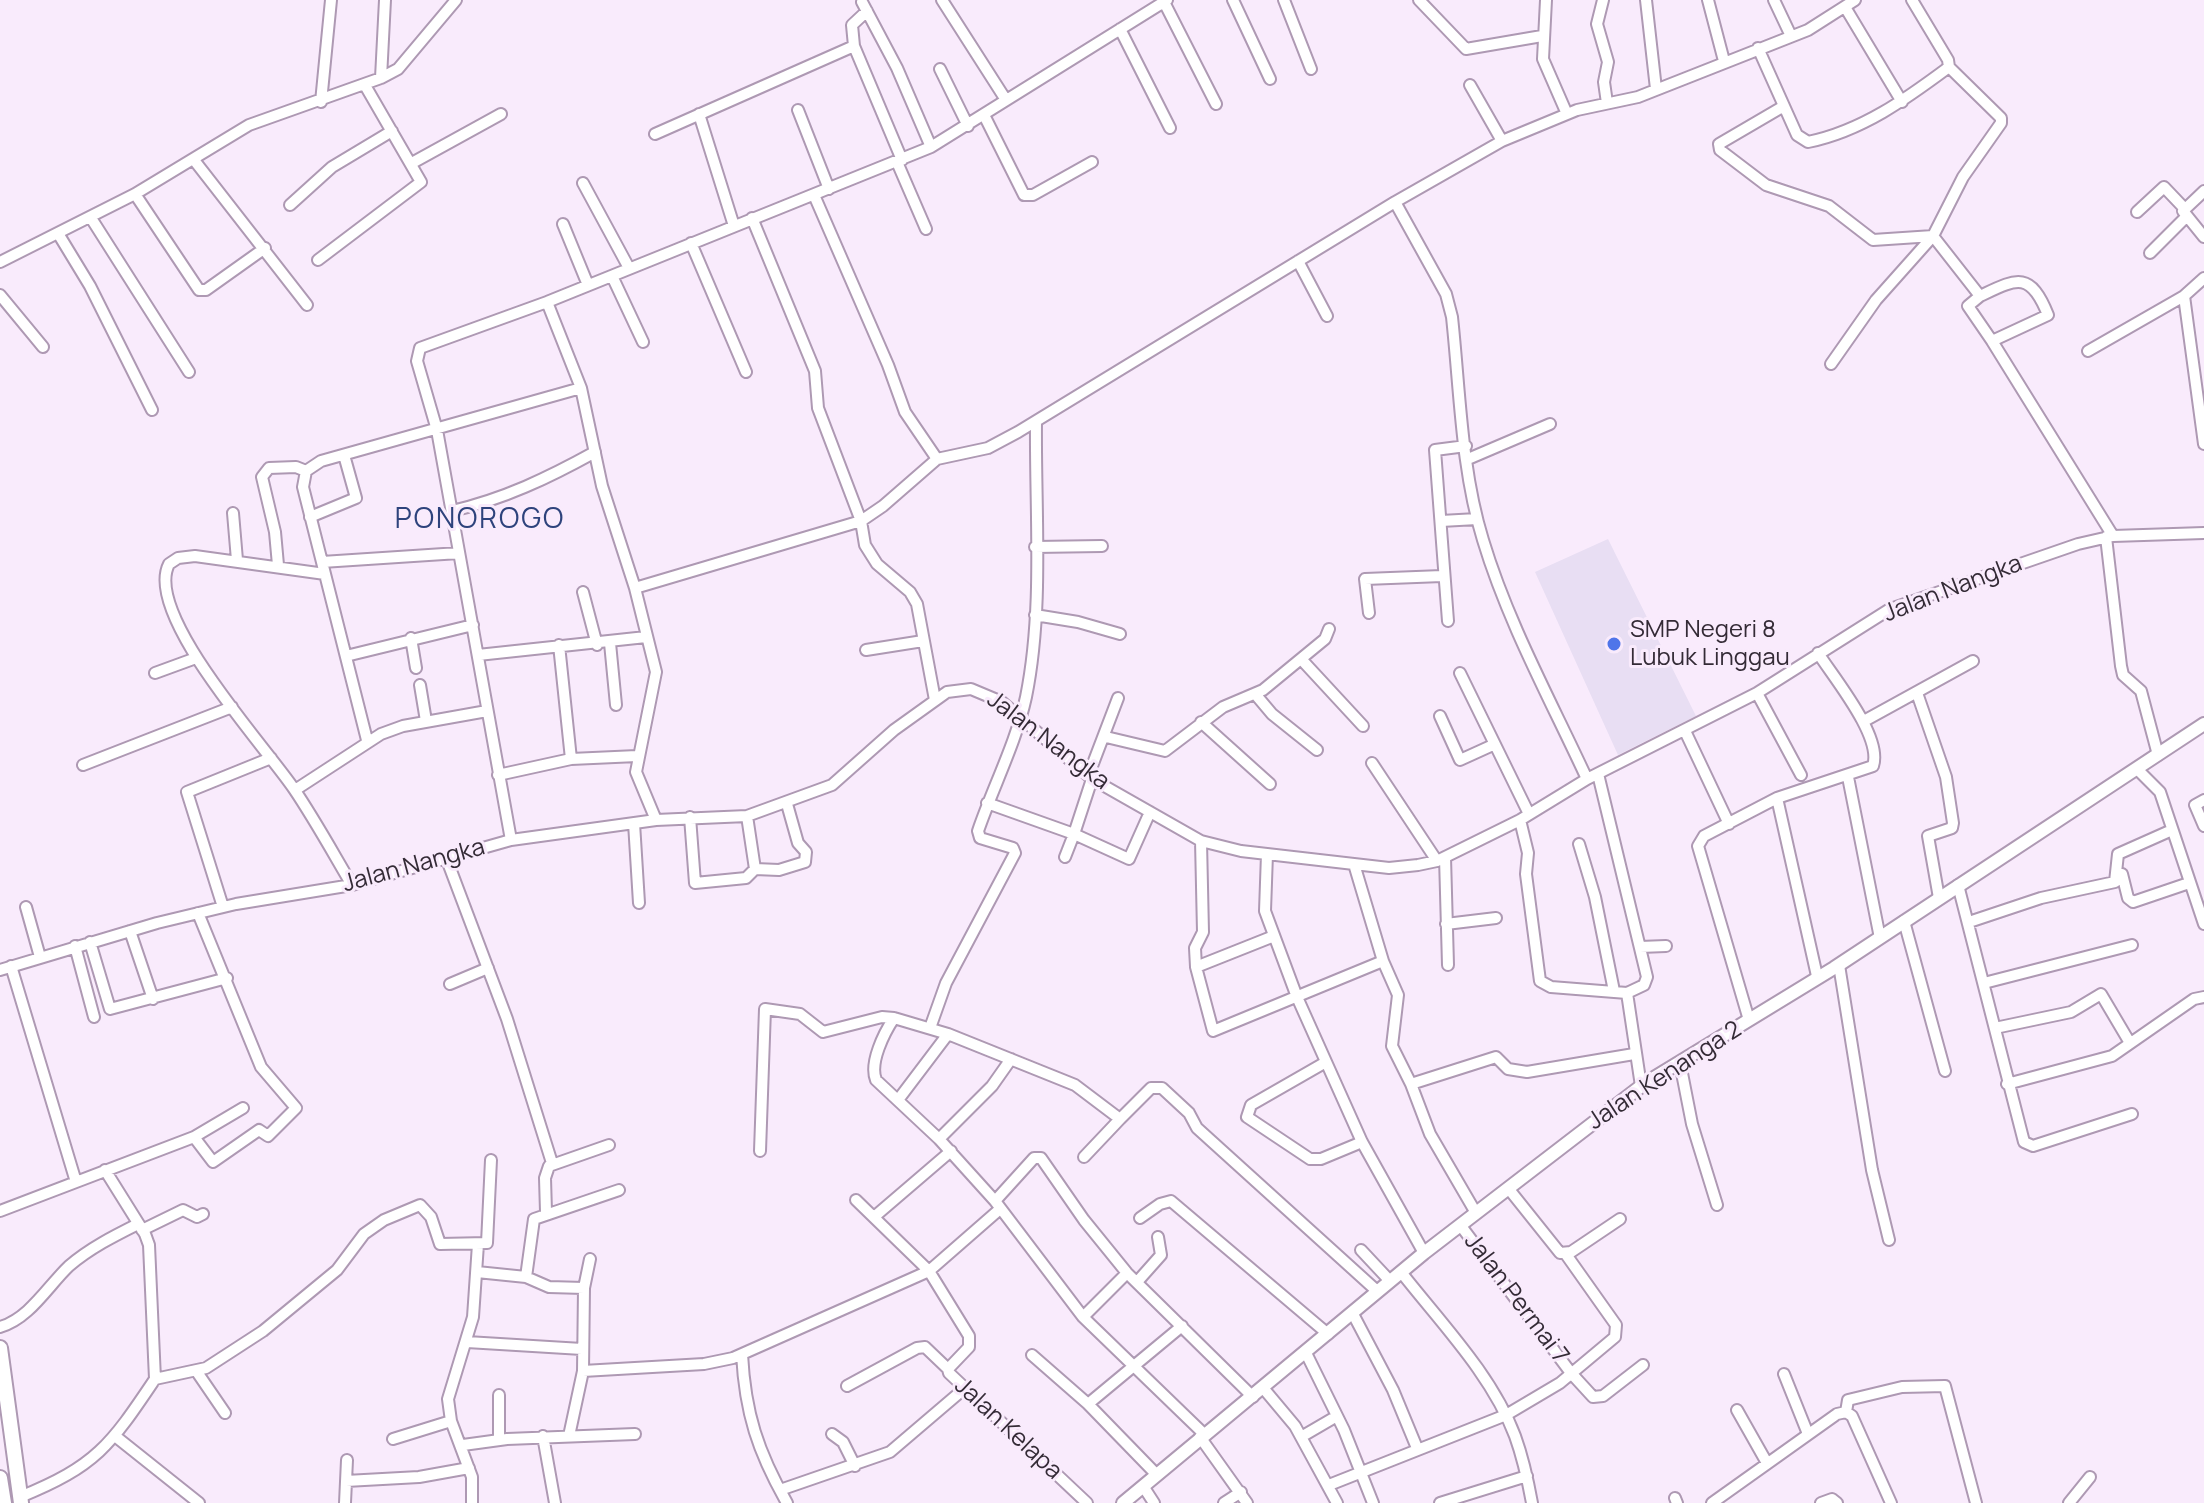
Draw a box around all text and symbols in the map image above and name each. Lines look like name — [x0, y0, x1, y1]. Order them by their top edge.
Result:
district label: PONOROGO — [395, 503, 565, 537]
street label: Jalan Nangka — [1880, 549, 2026, 629]
place label: SMP Negeri 8 Lubuk Linggau — [1630, 616, 1790, 672]
marker: SMP Negeri 8 Lubuk Linggau — [1605, 635, 1623, 653]
street label: Jalan Nangka — [981, 686, 1115, 796]
street label: Jalan Nangka — [340, 833, 488, 899]
street label: Jalan Kenanga 2 — [1583, 1016, 1747, 1136]
street label: Jalan Permai 7 — [1458, 1228, 1574, 1370]
street label: Jalan Kelapa — [948, 1372, 1068, 1486]

